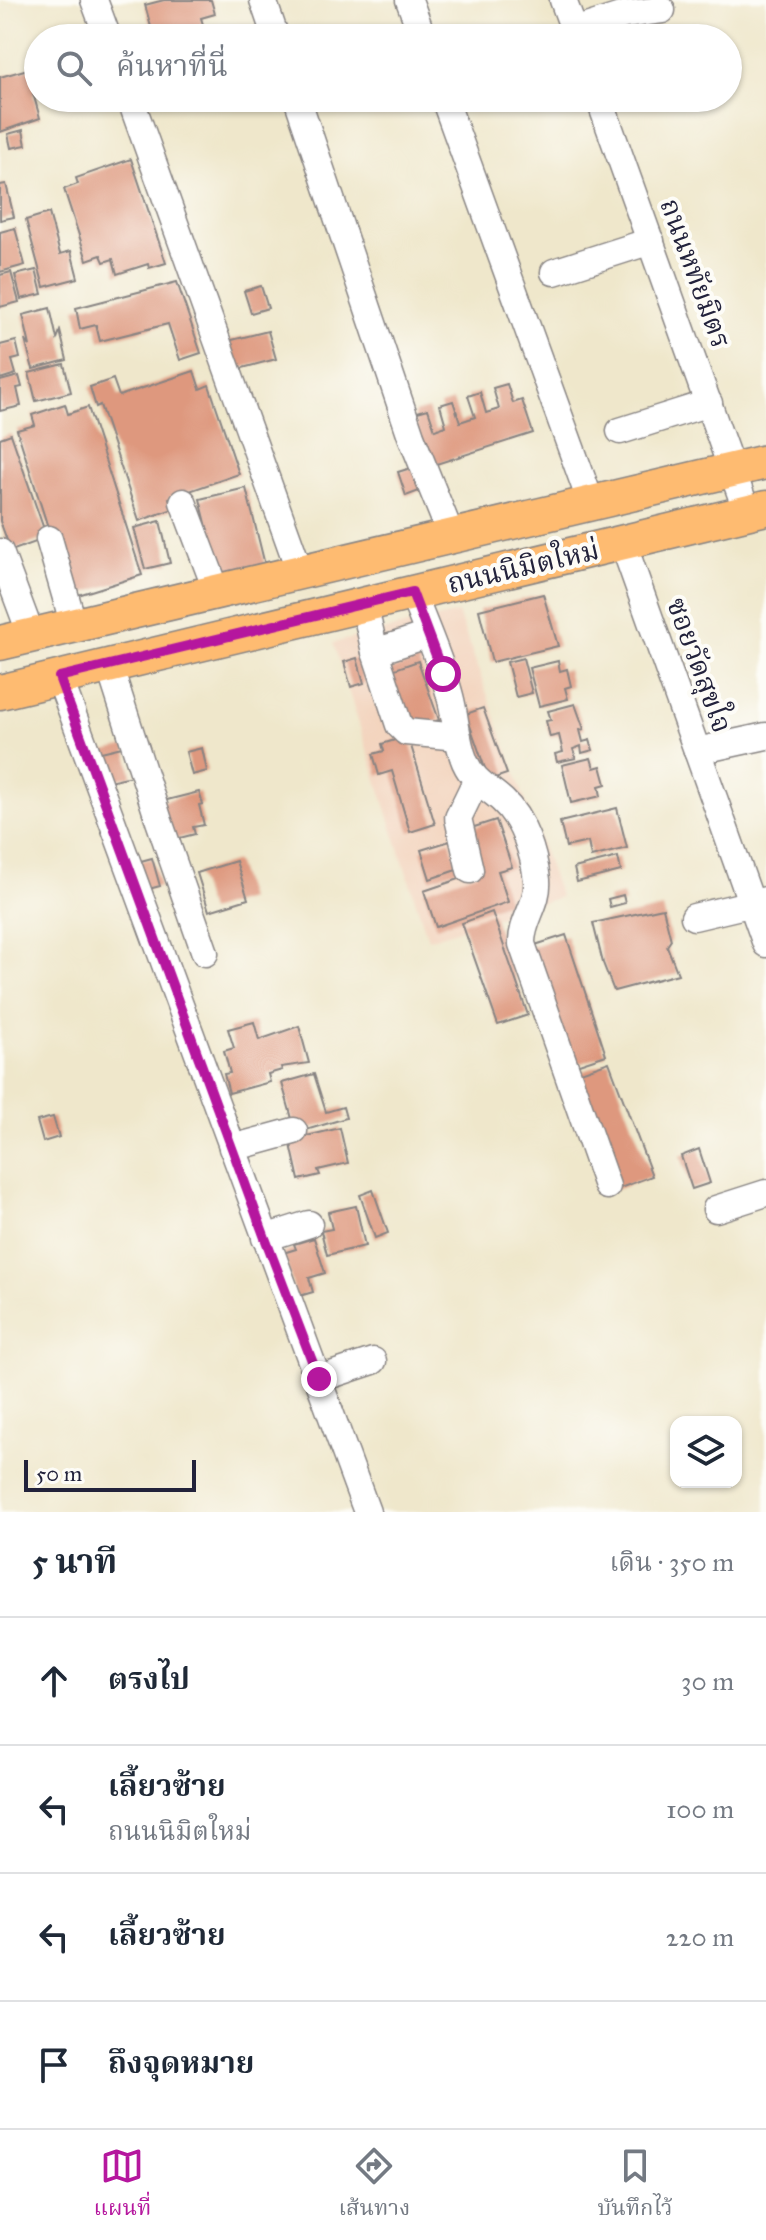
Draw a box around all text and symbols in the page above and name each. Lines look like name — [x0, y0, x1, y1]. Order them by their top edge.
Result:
search box — [24, 24, 742, 112]
icon: search — [52, 46, 96, 90]
text: ค้นหาที่นี่ — [116, 48, 228, 84]
street label: ถนนหทัยมิตร — [652, 194, 739, 353]
street label: ถนนนิมิตใหม่ — [443, 530, 602, 601]
street label: ซอยวัดสุขใจ — [658, 592, 742, 738]
route start — [425, 656, 461, 692]
route end — [301, 1361, 337, 1397]
map controls — [670, 1416, 742, 1488]
button: layers — [670, 1416, 742, 1488]
scale bar — [24, 1456, 196, 1492]
text: 50 m — [36, 1460, 82, 1487]
text: 5 นาที — [32, 1541, 117, 1582]
text: เดิน · 350 m — [609, 1546, 734, 1578]
icon: ahead — [32, 1659, 76, 1703]
text: ตรงไป — [108, 1661, 190, 1697]
text: 30 m — [681, 1665, 734, 1697]
text: เลี้ยวซ้าย — [108, 1768, 226, 1804]
icon: left — [32, 1787, 76, 1831]
text: 100 m — [666, 1793, 734, 1825]
text: ถนนนิมิตใหม่ — [108, 1815, 252, 1847]
icon: left — [32, 1915, 76, 1959]
text: เลี้ยวซ้าย — [108, 1917, 226, 1953]
text: 220 m — [666, 1921, 734, 1953]
icon: arrive — [32, 2043, 76, 2087]
text: ถึงจุดหมาย — [108, 2045, 254, 2081]
tab: แผนที่ — [94, 2144, 151, 2227]
tab: เส้นทาง — [338, 2144, 410, 2227]
tab: บันทึกไว้ — [597, 2144, 672, 2227]

